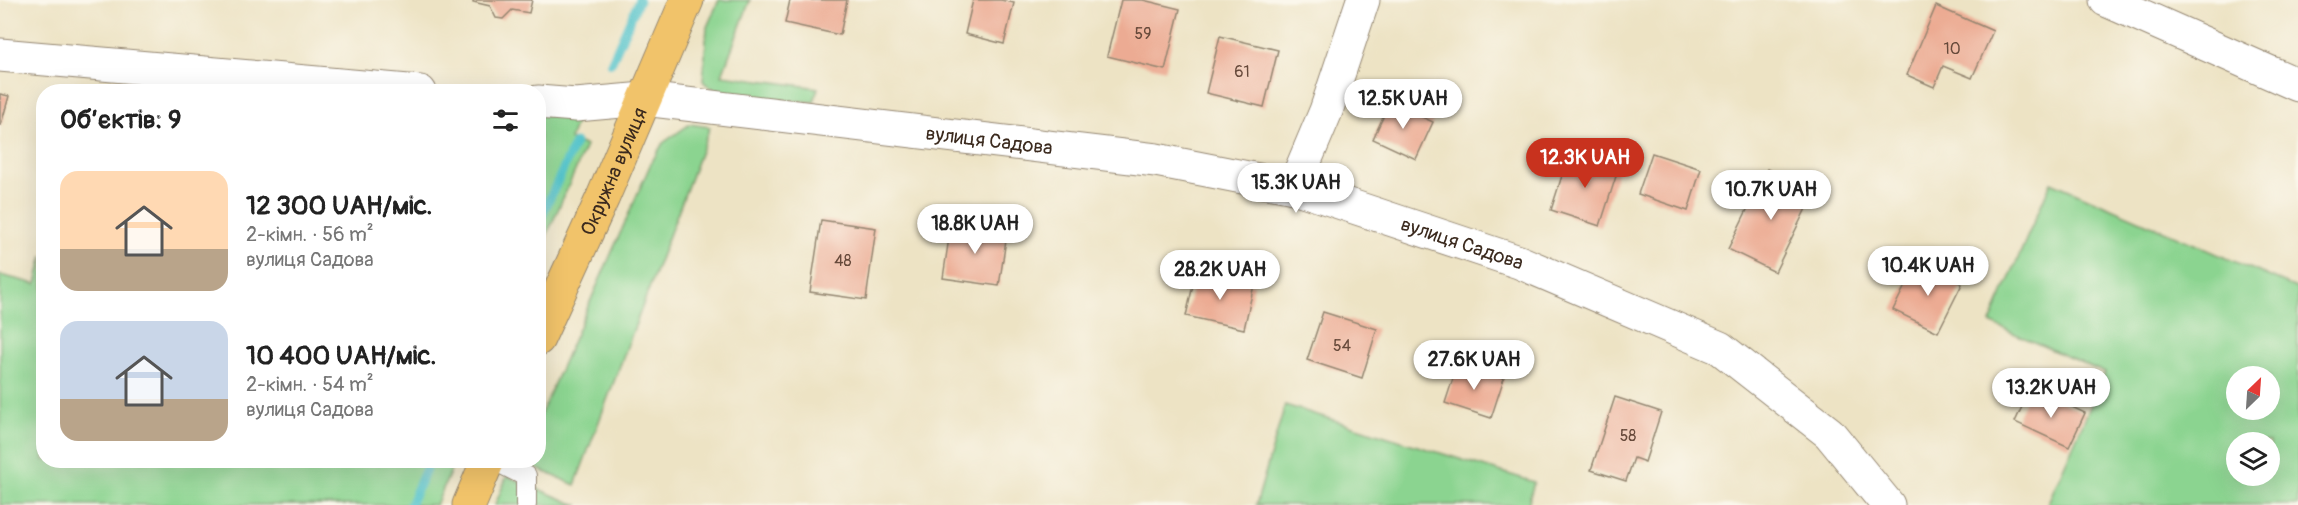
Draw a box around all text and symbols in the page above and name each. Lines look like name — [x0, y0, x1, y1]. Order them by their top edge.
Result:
house number: 59 — [1135, 24, 1151, 44]
house number: 10 — [1943, 39, 1961, 59]
house number: 61 — [1234, 62, 1250, 82]
pin: 12.5K UAH — [1334, 79, 1472, 130]
text: 12.5K UAH — [1358, 86, 1448, 111]
text: Об’єктів: 9 — [60, 104, 181, 136]
icon: filters — [489, 104, 522, 137]
street label: Окружна вулиця — [575, 104, 653, 240]
street label: вулиця Садова — [924, 121, 1054, 161]
pin: 12.3K UAH — [1516, 138, 1654, 189]
text: 12.3K UAH — [1540, 145, 1630, 170]
pin: 15.3K UAH — [1227, 163, 1365, 214]
text: 15.3K UAH — [1251, 170, 1341, 195]
pin: 10.7K UAH — [1702, 170, 1840, 221]
text: 10.7K UAH — [1725, 177, 1817, 202]
text: 12 300 UAH/міс. — [246, 190, 433, 222]
icon: home — [108, 195, 180, 267]
pin: 18.8K UAH — [906, 204, 1044, 255]
text: 18.8K UAH — [931, 211, 1019, 236]
street label: вулиця Садова — [1398, 212, 1527, 276]
text: 2-кімн. · 56 m² — [246, 222, 374, 247]
pin: 10.4K UAH — [1859, 246, 1997, 297]
text: вулиця Садова — [246, 247, 374, 272]
pin: 28.2K UAH — [1151, 250, 1289, 301]
house number: 48 — [834, 251, 852, 271]
text: 10.4K UAH — [1882, 253, 1974, 278]
text: 28.2K UAH — [1174, 257, 1266, 282]
house number: 54 — [1333, 336, 1351, 356]
text: 10 400 UAH/міс. — [246, 340, 436, 372]
pin: 27.6K UAH — [1405, 340, 1543, 391]
icon: home — [108, 345, 180, 417]
text: 27.6K UAH — [1427, 347, 1521, 372]
north arrow — [2226, 366, 2280, 420]
map controls — [2226, 366, 2280, 486]
pin: 13.2K UAH — [1982, 368, 2120, 419]
text: 2-кімн. · 54 m² — [246, 372, 374, 397]
text: 13.2K UAH — [2006, 375, 2096, 400]
text: вулиця Садова — [246, 397, 374, 422]
house number: 58 — [1620, 426, 1636, 446]
button: layers — [2226, 432, 2280, 486]

